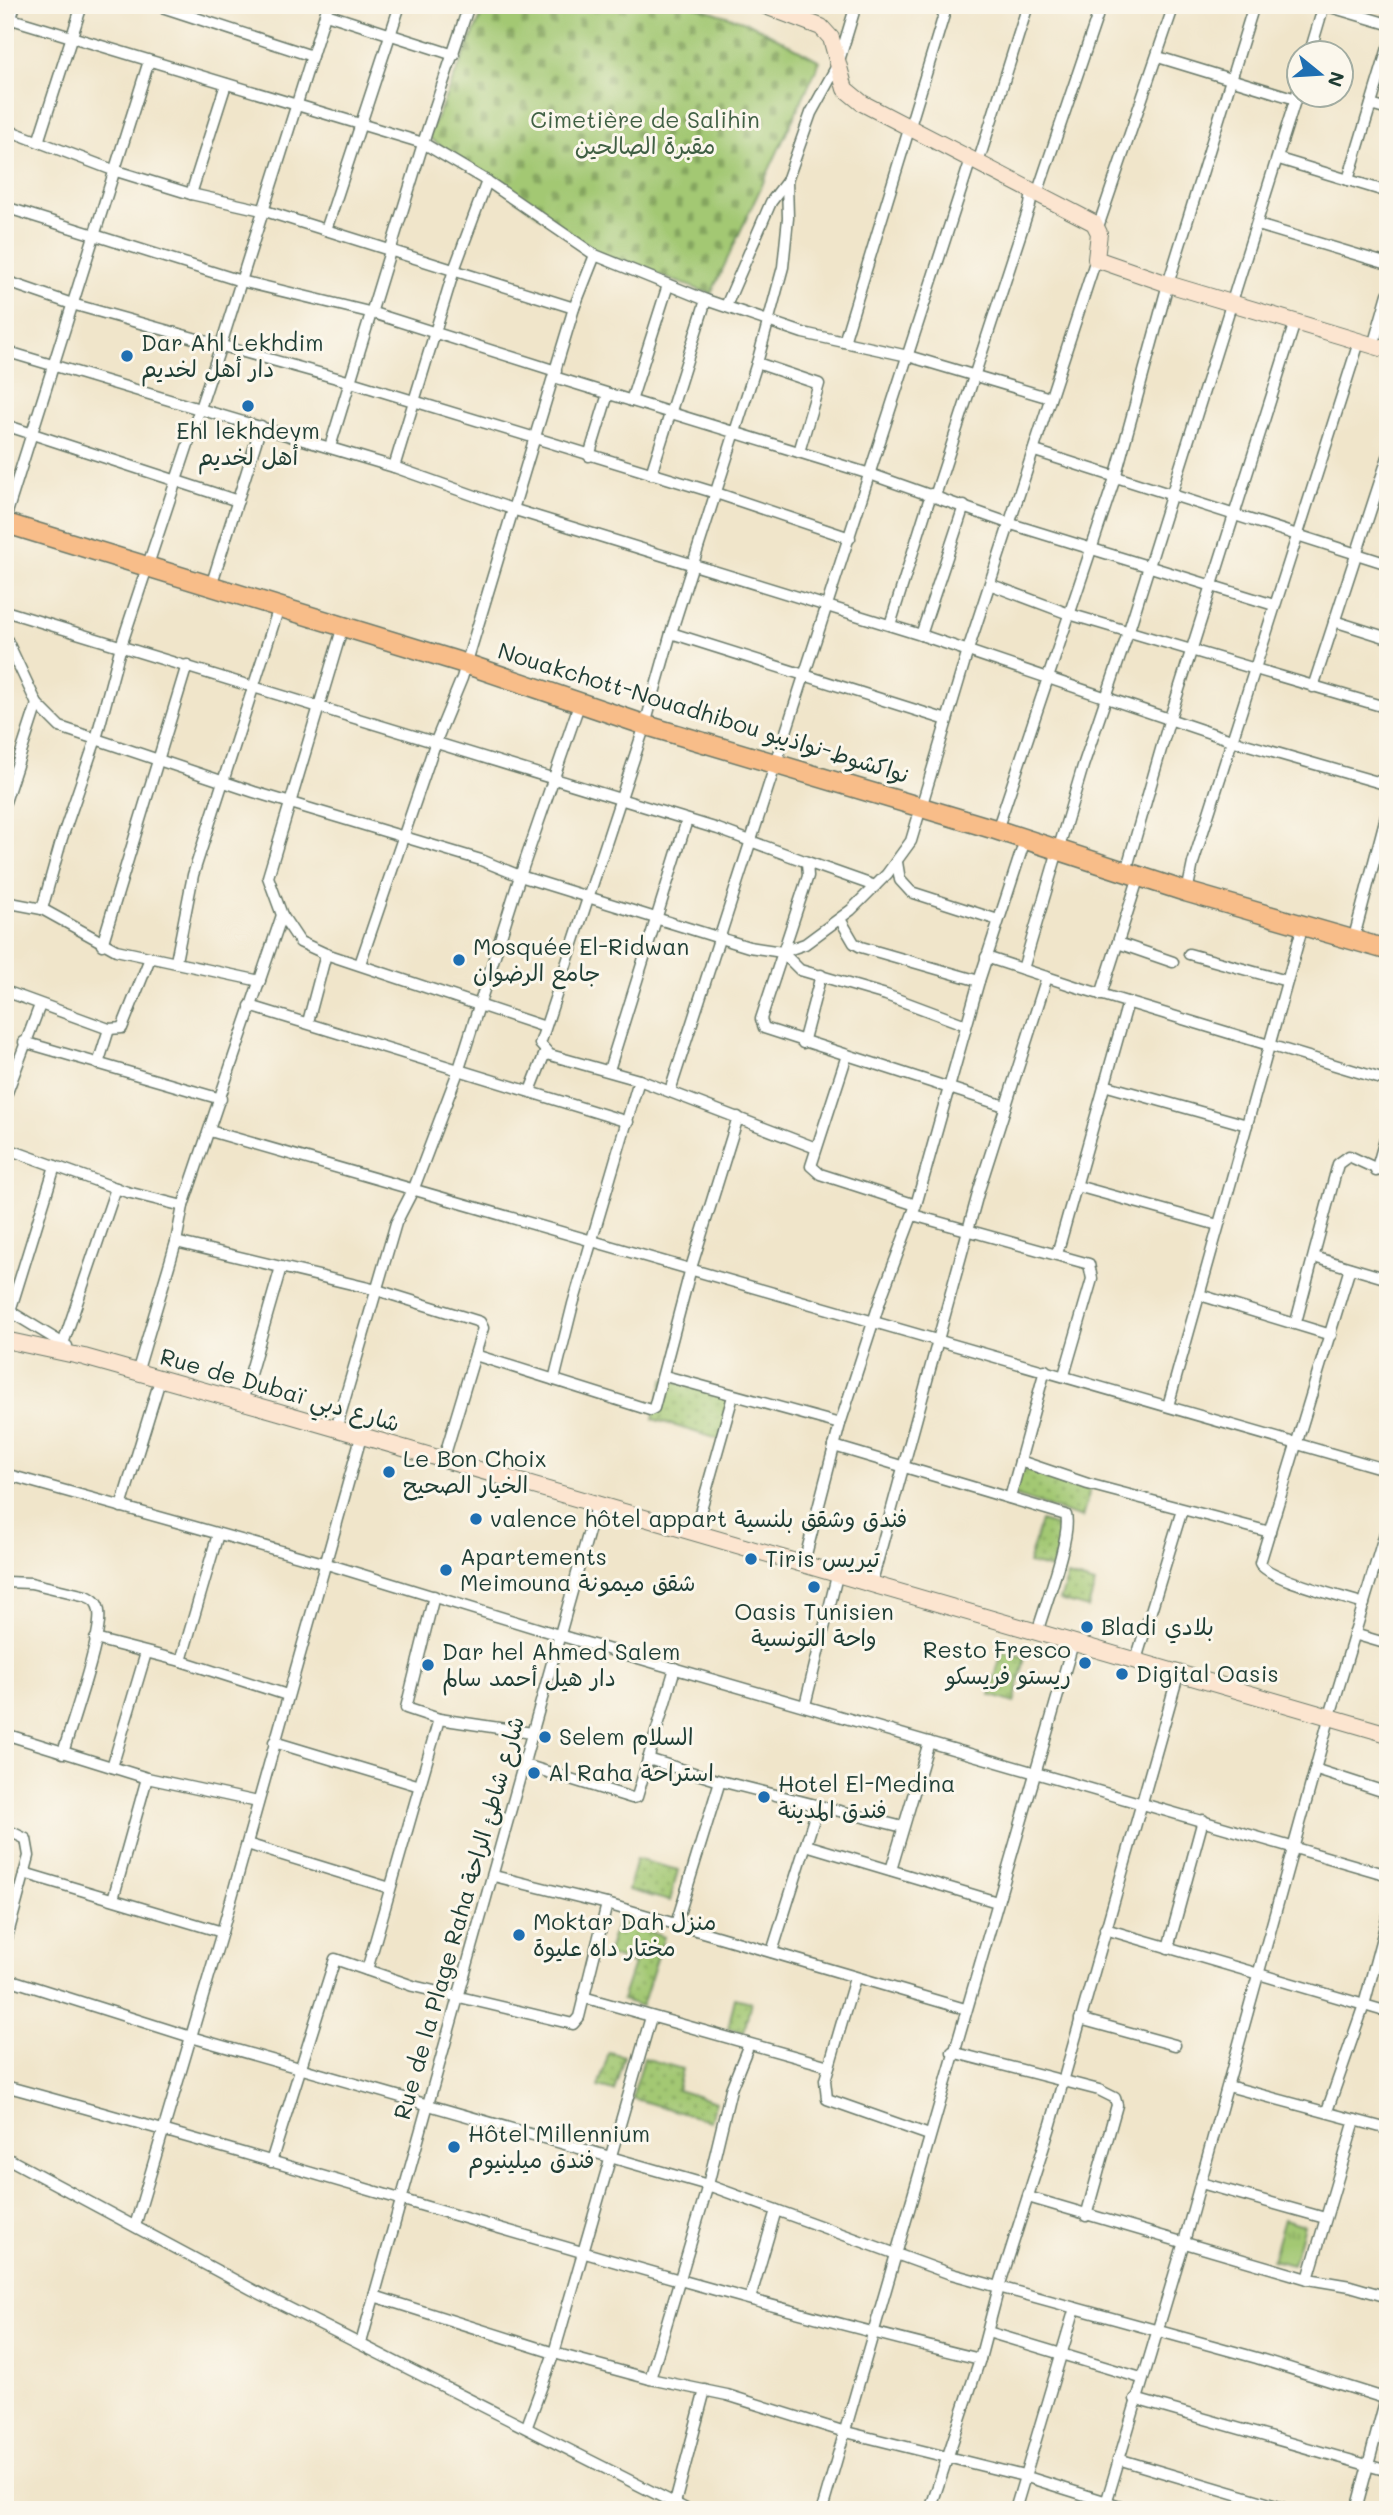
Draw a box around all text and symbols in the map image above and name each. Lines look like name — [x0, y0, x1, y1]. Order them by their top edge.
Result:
north arrow — [1284, 38, 1354, 108]
text: N — [1323, 69, 1351, 90]
park label: Cimetière de Salihin مقبرة الصالحين — [530, 104, 760, 160]
place label: Dar Ahl Lekhdim دار أهل لخديم — [141, 327, 324, 387]
marker: Dar Ahl Lekhdim دار أهل لخديم — [119, 348, 135, 364]
marker: Ehl lekhdeym أهل لخديم — [240, 398, 256, 414]
place label: Ehl lekhdeym أهل لخديم — [176, 415, 320, 475]
street label: Nouakchott-Nouadhibou نواكشوط-نواذيبو — [494, 635, 914, 790]
place label: Mosquée El-Ridwan جامع الرضوان — [473, 931, 689, 990]
marker: Mosquée El-Ridwan جامع الرضوان — [451, 952, 467, 968]
street label: Rue de Dubaï شارع دبي — [155, 1340, 404, 1444]
place label: Le Bon Choix الخيار الصحيح — [403, 1443, 547, 1501]
marker: Le Bon Choix الخيار الصحيح — [381, 1464, 397, 1480]
place label: valence hôtel appart فندق وشقق بلنسية — [490, 1503, 907, 1533]
marker: valence hôtel appart فندق وشقق بلنسية — [468, 1511, 484, 1527]
place label: Apartements Meimouna شقق ميمونة — [460, 1541, 696, 1597]
place label: Tiris تيريس — [765, 1543, 880, 1573]
marker: Tiris تيريس — [743, 1551, 759, 1567]
marker: Apartements Meimouna شقق ميمونة — [438, 1562, 454, 1578]
marker: Oasis Tunisien واحة التونسية — [806, 1579, 822, 1595]
place label: Oasis Tunisien واحة التونسية — [734, 1596, 894, 1653]
place label: Bladi بلادي — [1101, 1611, 1214, 1644]
marker: Bladi بلادي — [1079, 1619, 1095, 1635]
place label: Resto Fresco ريستو فريسكو — [923, 1634, 1071, 1691]
place label: Dar hel Ahmed Salem دار هيل أحمد سالم — [442, 1636, 680, 1696]
marker: Resto Fresco ريستو فريسكو — [1077, 1655, 1093, 1671]
marker: Dar hel Ahmed Salem دار هيل أحمد سالم — [420, 1657, 436, 1673]
place label: Digital Oasis — [1136, 1658, 1279, 1688]
marker: Digital Oasis — [1114, 1666, 1130, 1682]
street label: Rue de la Plage Raha شارع شاطئ الراحة — [386, 1712, 532, 2124]
place label: Selem السلام — [559, 1721, 694, 1755]
marker: Selem السلام — [537, 1729, 553, 1745]
place label: Al Raha استراحة — [548, 1757, 714, 1787]
marker: Al Raha استراحة — [526, 1765, 542, 1781]
place label: Hotel El-Medina فندق المدينة — [778, 1768, 955, 1824]
marker: Hotel El-Medina فندق المدينة — [756, 1789, 772, 1805]
place label: Moktar Dah منزل مختار داه عليوة — [533, 1906, 716, 1963]
marker: Moktar Dah منزل مختار داه عليوة — [511, 1927, 527, 1943]
place label: Hôtel Millennium فندق ميلينيوم — [468, 2118, 650, 2178]
marker: Hôtel Millennium فندق ميلينيوم — [446, 2139, 462, 2155]

